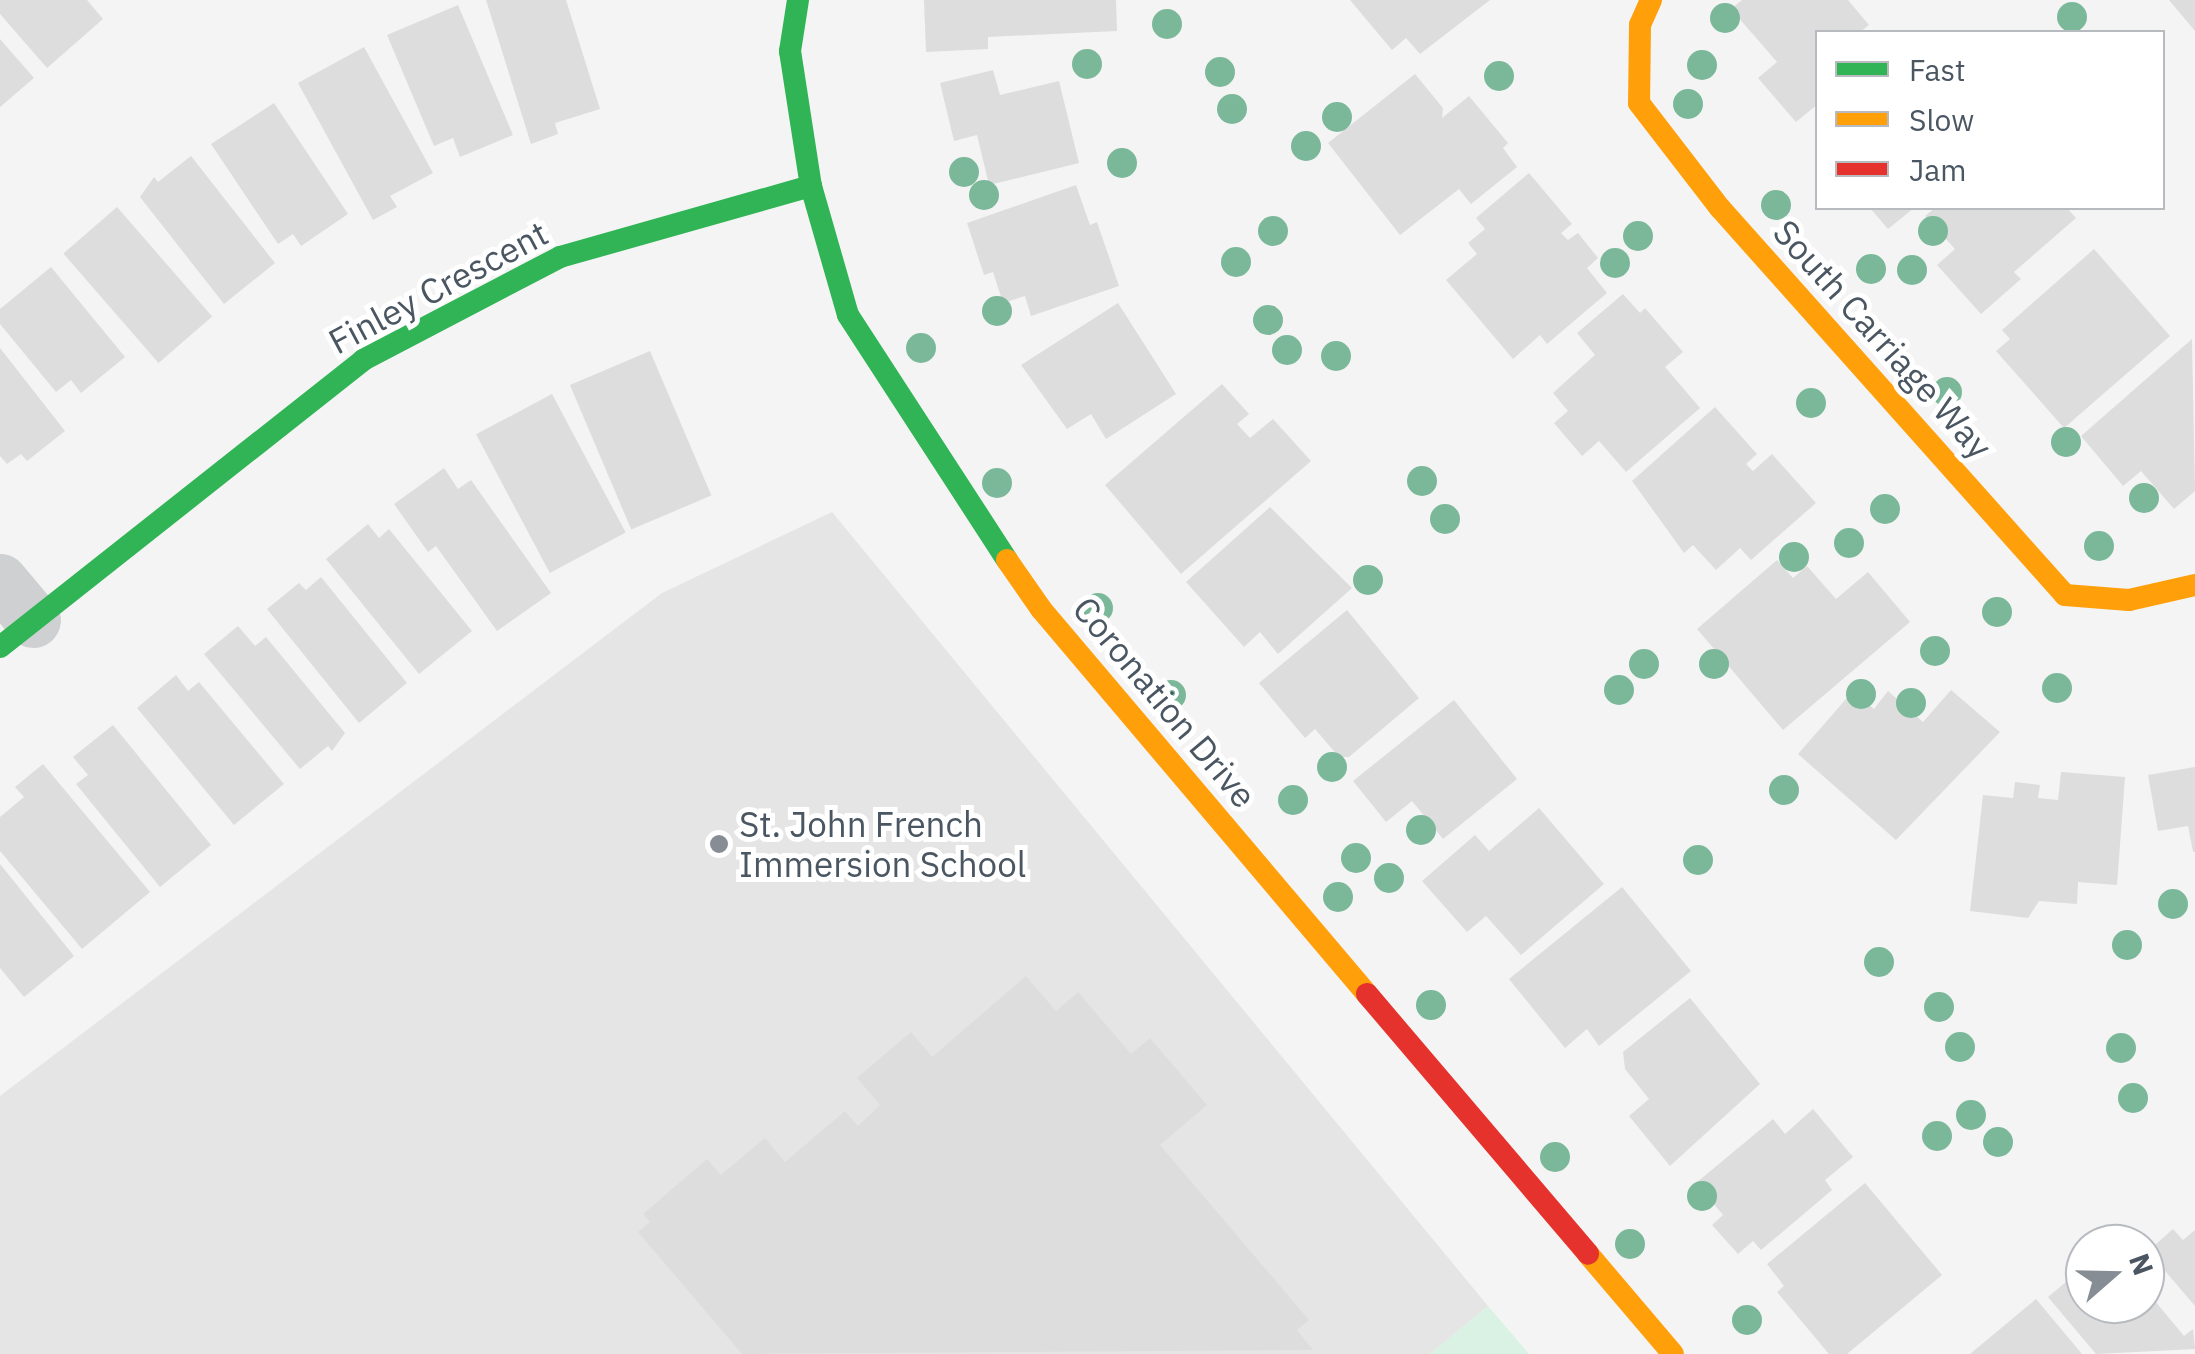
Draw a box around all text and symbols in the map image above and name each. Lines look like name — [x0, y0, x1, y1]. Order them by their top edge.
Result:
legend — [1815, 30, 2165, 210]
text: Fast — [1909, 50, 1966, 89]
text: Slow — [1909, 100, 1974, 139]
text: Jam — [1909, 150, 1967, 189]
street label: South Carriage Way — [1765, 211, 2001, 467]
street label: Finley Crescent — [321, 212, 555, 362]
street label: Coronation Drive — [1065, 588, 1265, 816]
place label: St. John French Immersion School — [739, 803, 1026, 885]
marker: St. John French Immersion School — [708, 833, 730, 855]
north arrow — [2065, 1224, 2165, 1324]
text: N — [2121, 1248, 2163, 1280]

